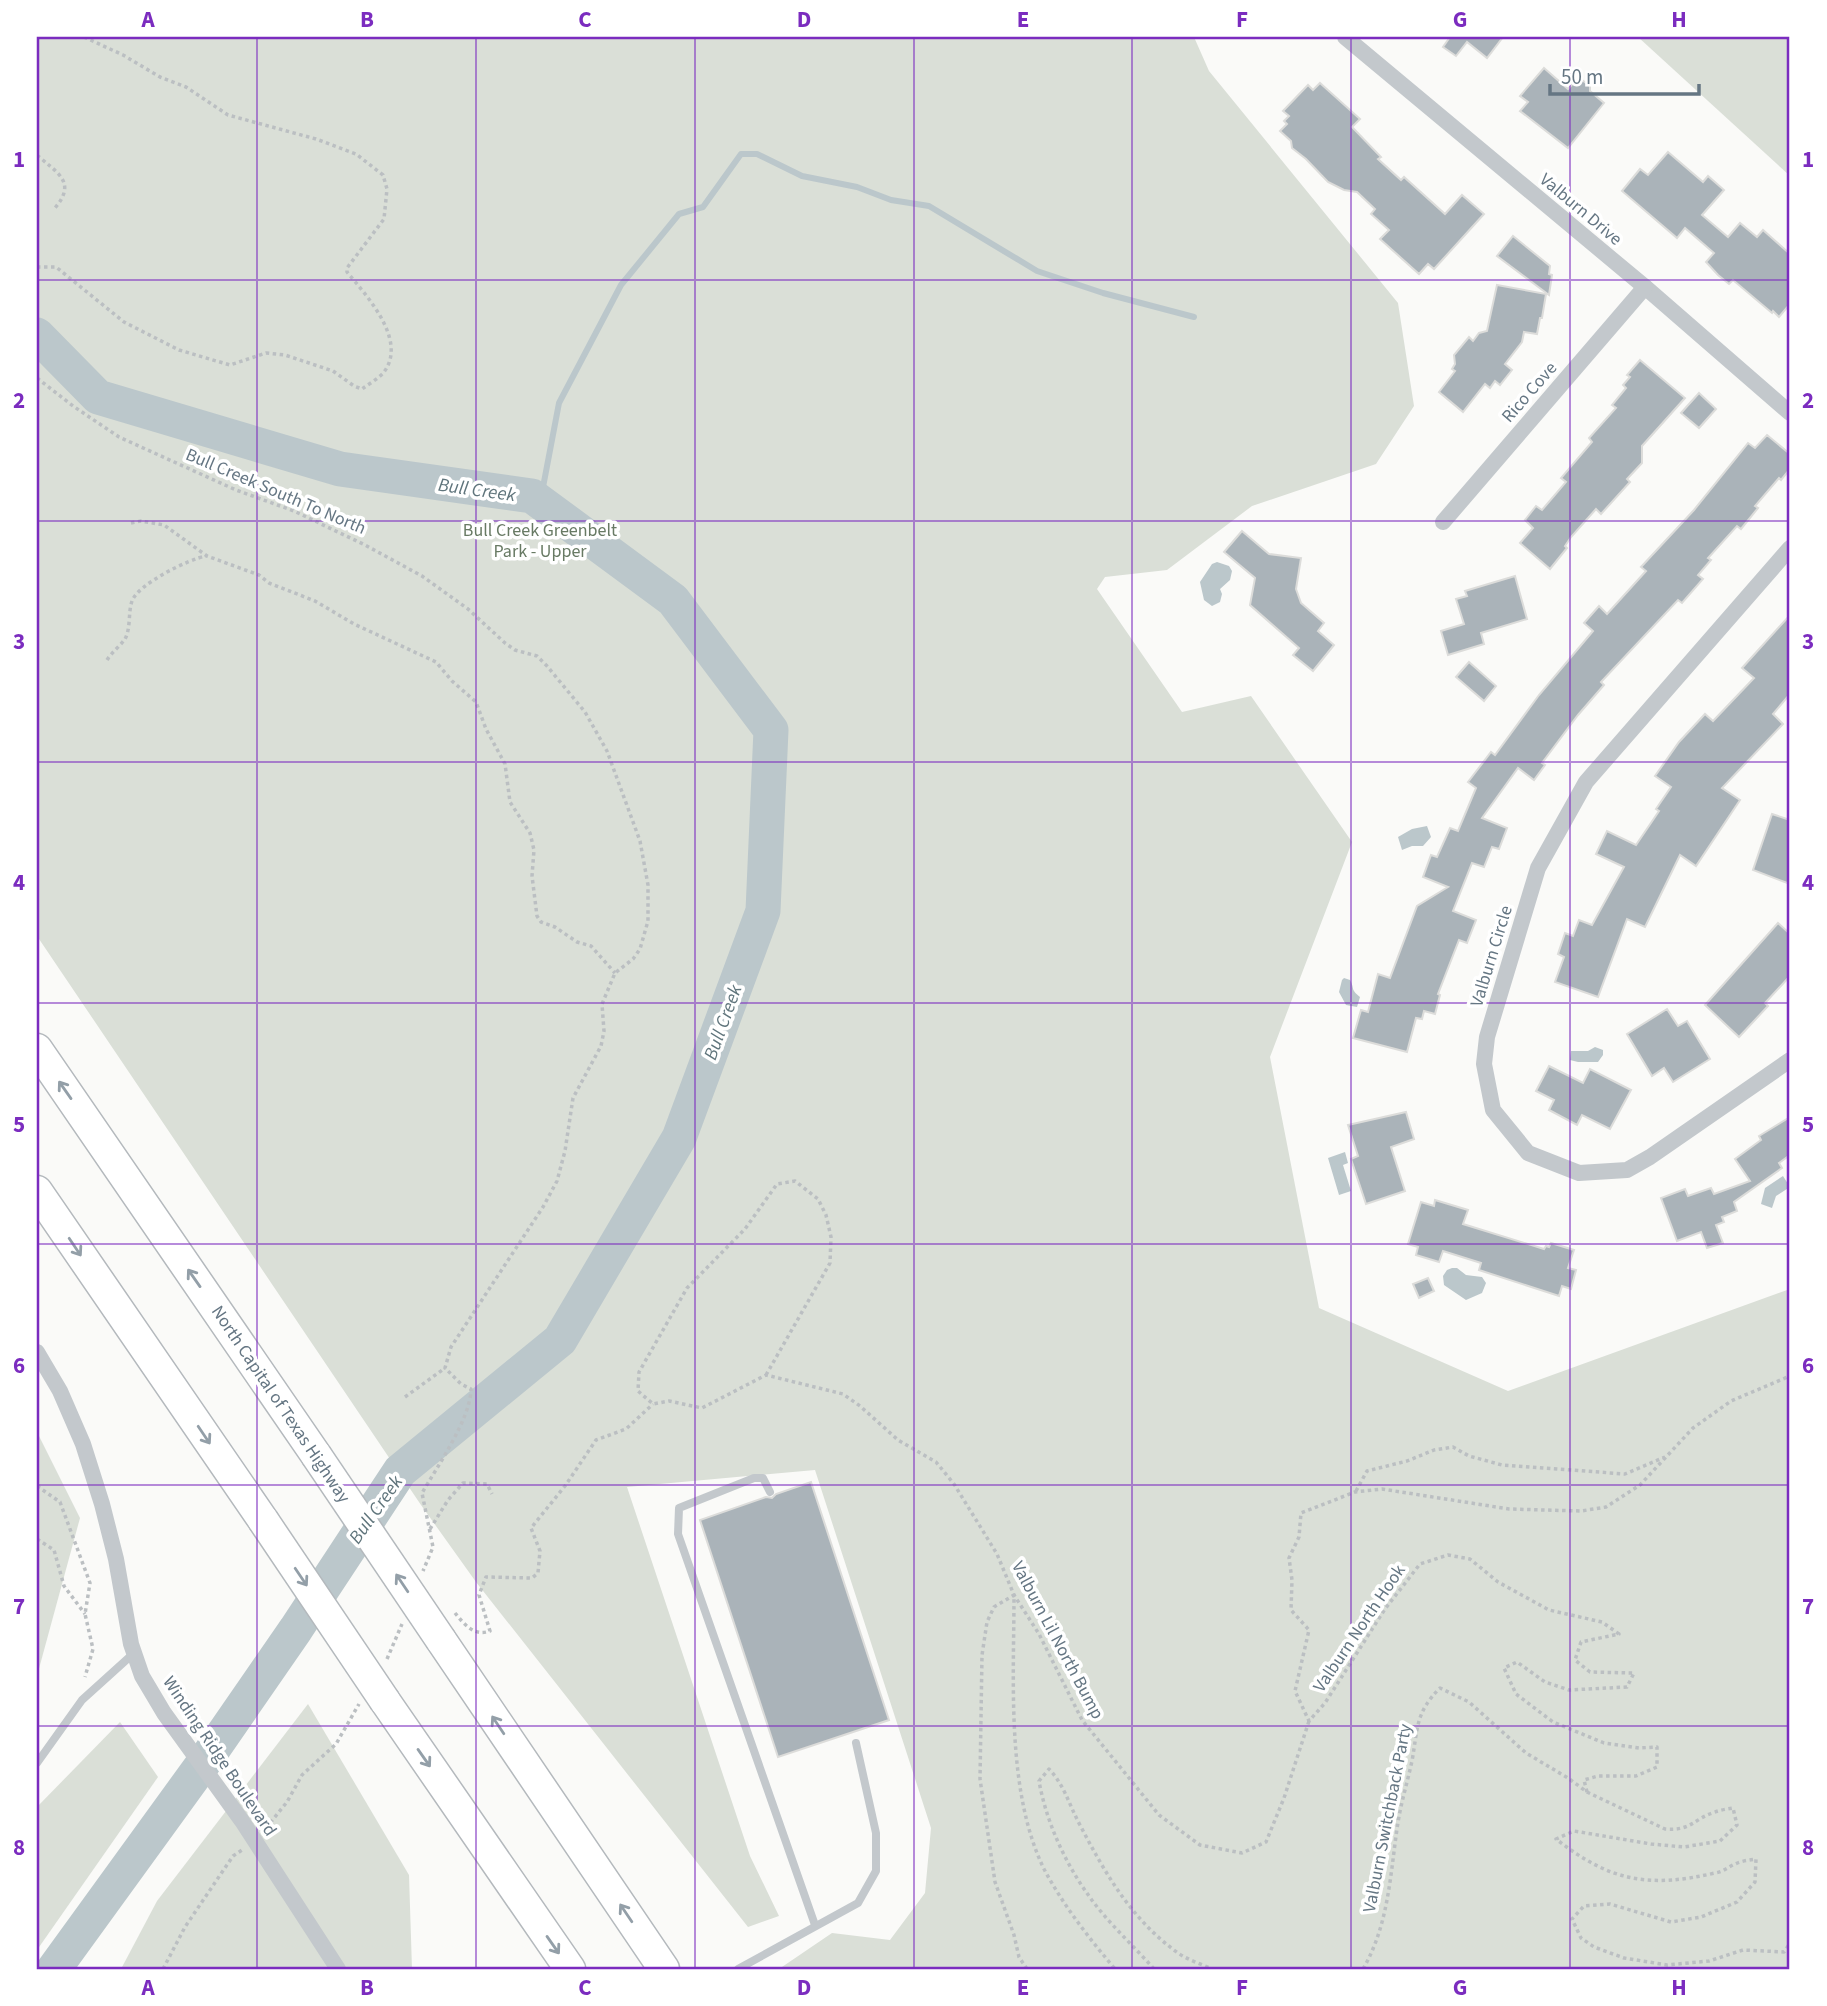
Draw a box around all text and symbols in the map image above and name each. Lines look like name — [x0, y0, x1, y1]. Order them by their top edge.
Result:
text: A — [140, 3, 155, 36]
text: B — [360, 3, 374, 36]
text: C — [578, 3, 592, 36]
text: D — [797, 3, 811, 36]
text: E — [1017, 3, 1029, 36]
text: F — [1236, 3, 1248, 36]
text: G — [1453, 3, 1467, 36]
text: H — [1671, 3, 1687, 36]
scale bar — [1550, 52, 1699, 96]
text: 50 m — [1561, 62, 1603, 92]
text: 1 — [13, 143, 25, 176]
text: 1 — [1802, 143, 1814, 176]
street label: Valburn Drive — [1534, 167, 1627, 251]
street label: Rico Cove — [1496, 356, 1563, 428]
text: 2 — [13, 384, 25, 417]
text: 2 — [1802, 384, 1814, 417]
street label: Bull Creek South To North — [182, 442, 370, 541]
water label: Bull Creek — [436, 472, 518, 509]
park label: Bull Creek Greenbelt Park - Upper — [463, 518, 617, 564]
text: 3 — [13, 625, 25, 658]
text: 3 — [1802, 625, 1814, 658]
text: 4 — [13, 866, 25, 899]
text: 4 — [1802, 866, 1814, 899]
street label: Valburn Circle — [1464, 902, 1519, 1010]
water label: Bull Creek — [697, 980, 750, 1064]
one-way arrow — [58, 1081, 72, 1100]
text: 5 — [13, 1108, 25, 1141]
text: 5 — [1802, 1108, 1814, 1141]
one-way arrow — [68, 1237, 82, 1256]
one-way arrow — [187, 1269, 201, 1288]
street label: North Capital of Texas Highway — [205, 1301, 356, 1508]
text: 6 — [13, 1349, 25, 1382]
text: 6 — [1802, 1349, 1814, 1382]
one-way arrow — [197, 1425, 211, 1444]
water label: Bull Creek — [343, 1469, 410, 1550]
street label: Valburn Lil North Bump — [1005, 1557, 1110, 1724]
street label: Valburn North Hook — [1307, 1559, 1412, 1697]
one-way arrow — [294, 1567, 308, 1586]
one-way arrow — [395, 1574, 409, 1594]
text: 7 — [13, 1590, 25, 1623]
text: 7 — [1802, 1590, 1814, 1623]
street label: Winding Ridge Boulevard — [157, 1671, 283, 1841]
one-way arrow — [491, 1715, 505, 1735]
street label: Valburn Switchback Party — [1357, 1721, 1418, 1914]
one-way arrow — [417, 1748, 431, 1767]
text: 8 — [13, 1831, 25, 1864]
text: 8 — [1802, 1831, 1814, 1864]
one-way arrow — [619, 1904, 633, 1923]
one-way arrow — [546, 1935, 560, 1954]
text: A — [140, 1971, 155, 2004]
text: B — [360, 1971, 374, 2004]
text: C — [578, 1971, 592, 2004]
text: D — [797, 1971, 811, 2004]
text: E — [1017, 1971, 1029, 2004]
text: F — [1236, 1971, 1248, 2004]
text: G — [1453, 1971, 1467, 2004]
text: H — [1671, 1971, 1687, 2004]

